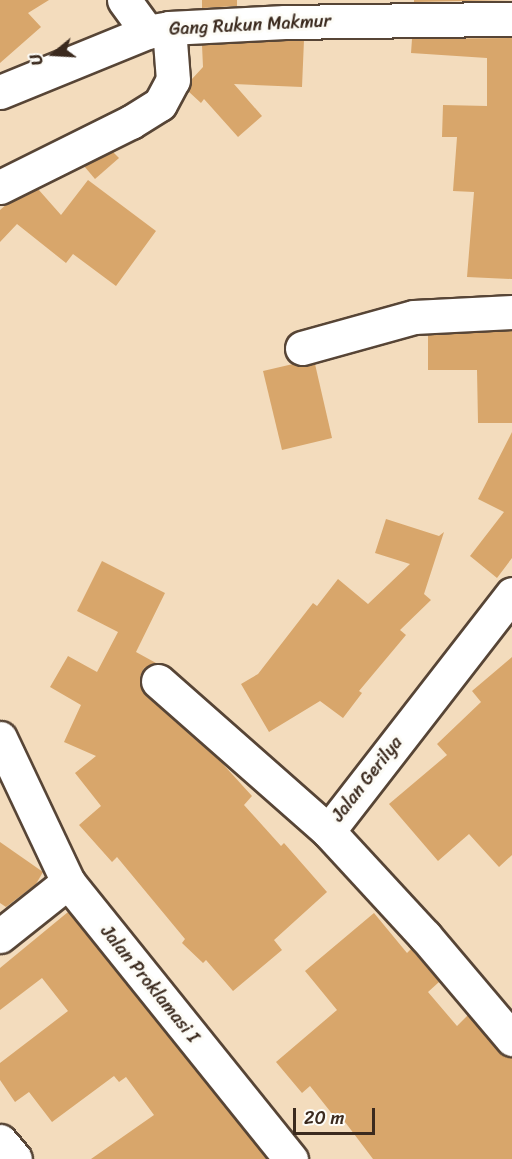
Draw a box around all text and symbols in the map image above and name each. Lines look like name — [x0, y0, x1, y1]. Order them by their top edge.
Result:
street label: Gang Rukun Makmur — [169, 10, 331, 40]
north arrow — [24, 24, 84, 84]
text: U — [21, 50, 52, 69]
street label: Jalan Gerilya — [327, 732, 407, 826]
street label: Jalan Proklamasi I — [96, 921, 204, 1047]
scale bar — [296, 1096, 378, 1134]
text: 20 m — [304, 1102, 344, 1134]

